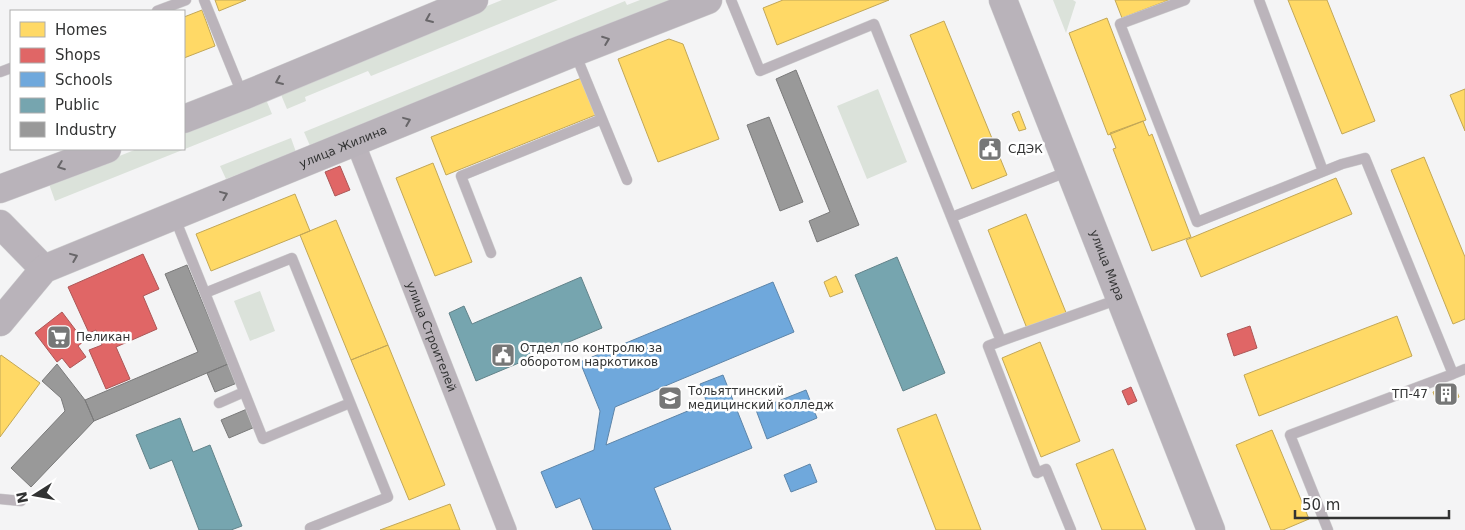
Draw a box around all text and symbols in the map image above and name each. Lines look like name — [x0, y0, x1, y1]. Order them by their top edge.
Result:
legend — [10, 10, 185, 150]
one-way arrow — [425, 12, 434, 23]
text: Homes — [55, 21, 107, 39]
one-way arrow — [602, 36, 610, 46]
text: Shops — [55, 46, 101, 64]
text: Schools — [55, 71, 113, 89]
one-way arrow — [275, 75, 284, 86]
text: Public — [55, 96, 99, 114]
one-way arrow — [402, 117, 411, 127]
text: Industry — [55, 121, 117, 139]
street label: улица Жилина — [297, 123, 389, 171]
public building icon: СДЭК — [977, 136, 1003, 162]
place label: СДЭК — [1008, 142, 1043, 156]
one-way arrow — [57, 160, 66, 170]
one-way arrow — [219, 191, 228, 201]
street label: улица Мира — [1087, 228, 1127, 303]
one-way arrow — [69, 252, 78, 263]
street label: улица Строителей — [403, 279, 459, 394]
supermarket icon: Пеликан — [46, 324, 72, 350]
place label: Пеликан — [76, 330, 130, 344]
place label: Отдел по контролю за оборотом наркотиков — [520, 341, 662, 369]
public building icon: Отдел по контролю за оборотом наркотиков — [490, 342, 516, 368]
building icon: ТП-47 — [1433, 381, 1459, 407]
place label: Тольяттинский медицинский колледж — [687, 384, 834, 412]
school or university icon: Тольяттинский медицинский колледж — [657, 385, 683, 411]
place label: ТП-47 — [1391, 387, 1428, 401]
north arrow — [10, 470, 60, 520]
scale bar — [1295, 488, 1449, 520]
text: N — [13, 490, 31, 505]
text: 50 m — [1302, 496, 1340, 514]

